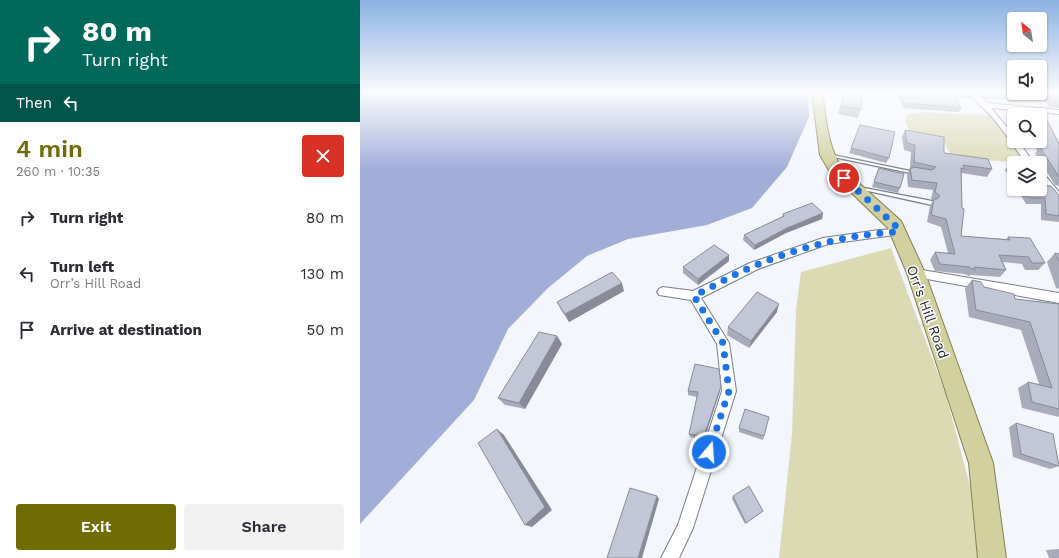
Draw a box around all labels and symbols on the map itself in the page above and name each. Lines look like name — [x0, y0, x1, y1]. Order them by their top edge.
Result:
north arrow — [1007, 12, 1047, 52]
pin — [827, 161, 861, 195]
street label: Orr’s Hill Road — [904, 263, 952, 361]
position arrow — [688, 431, 730, 473]

